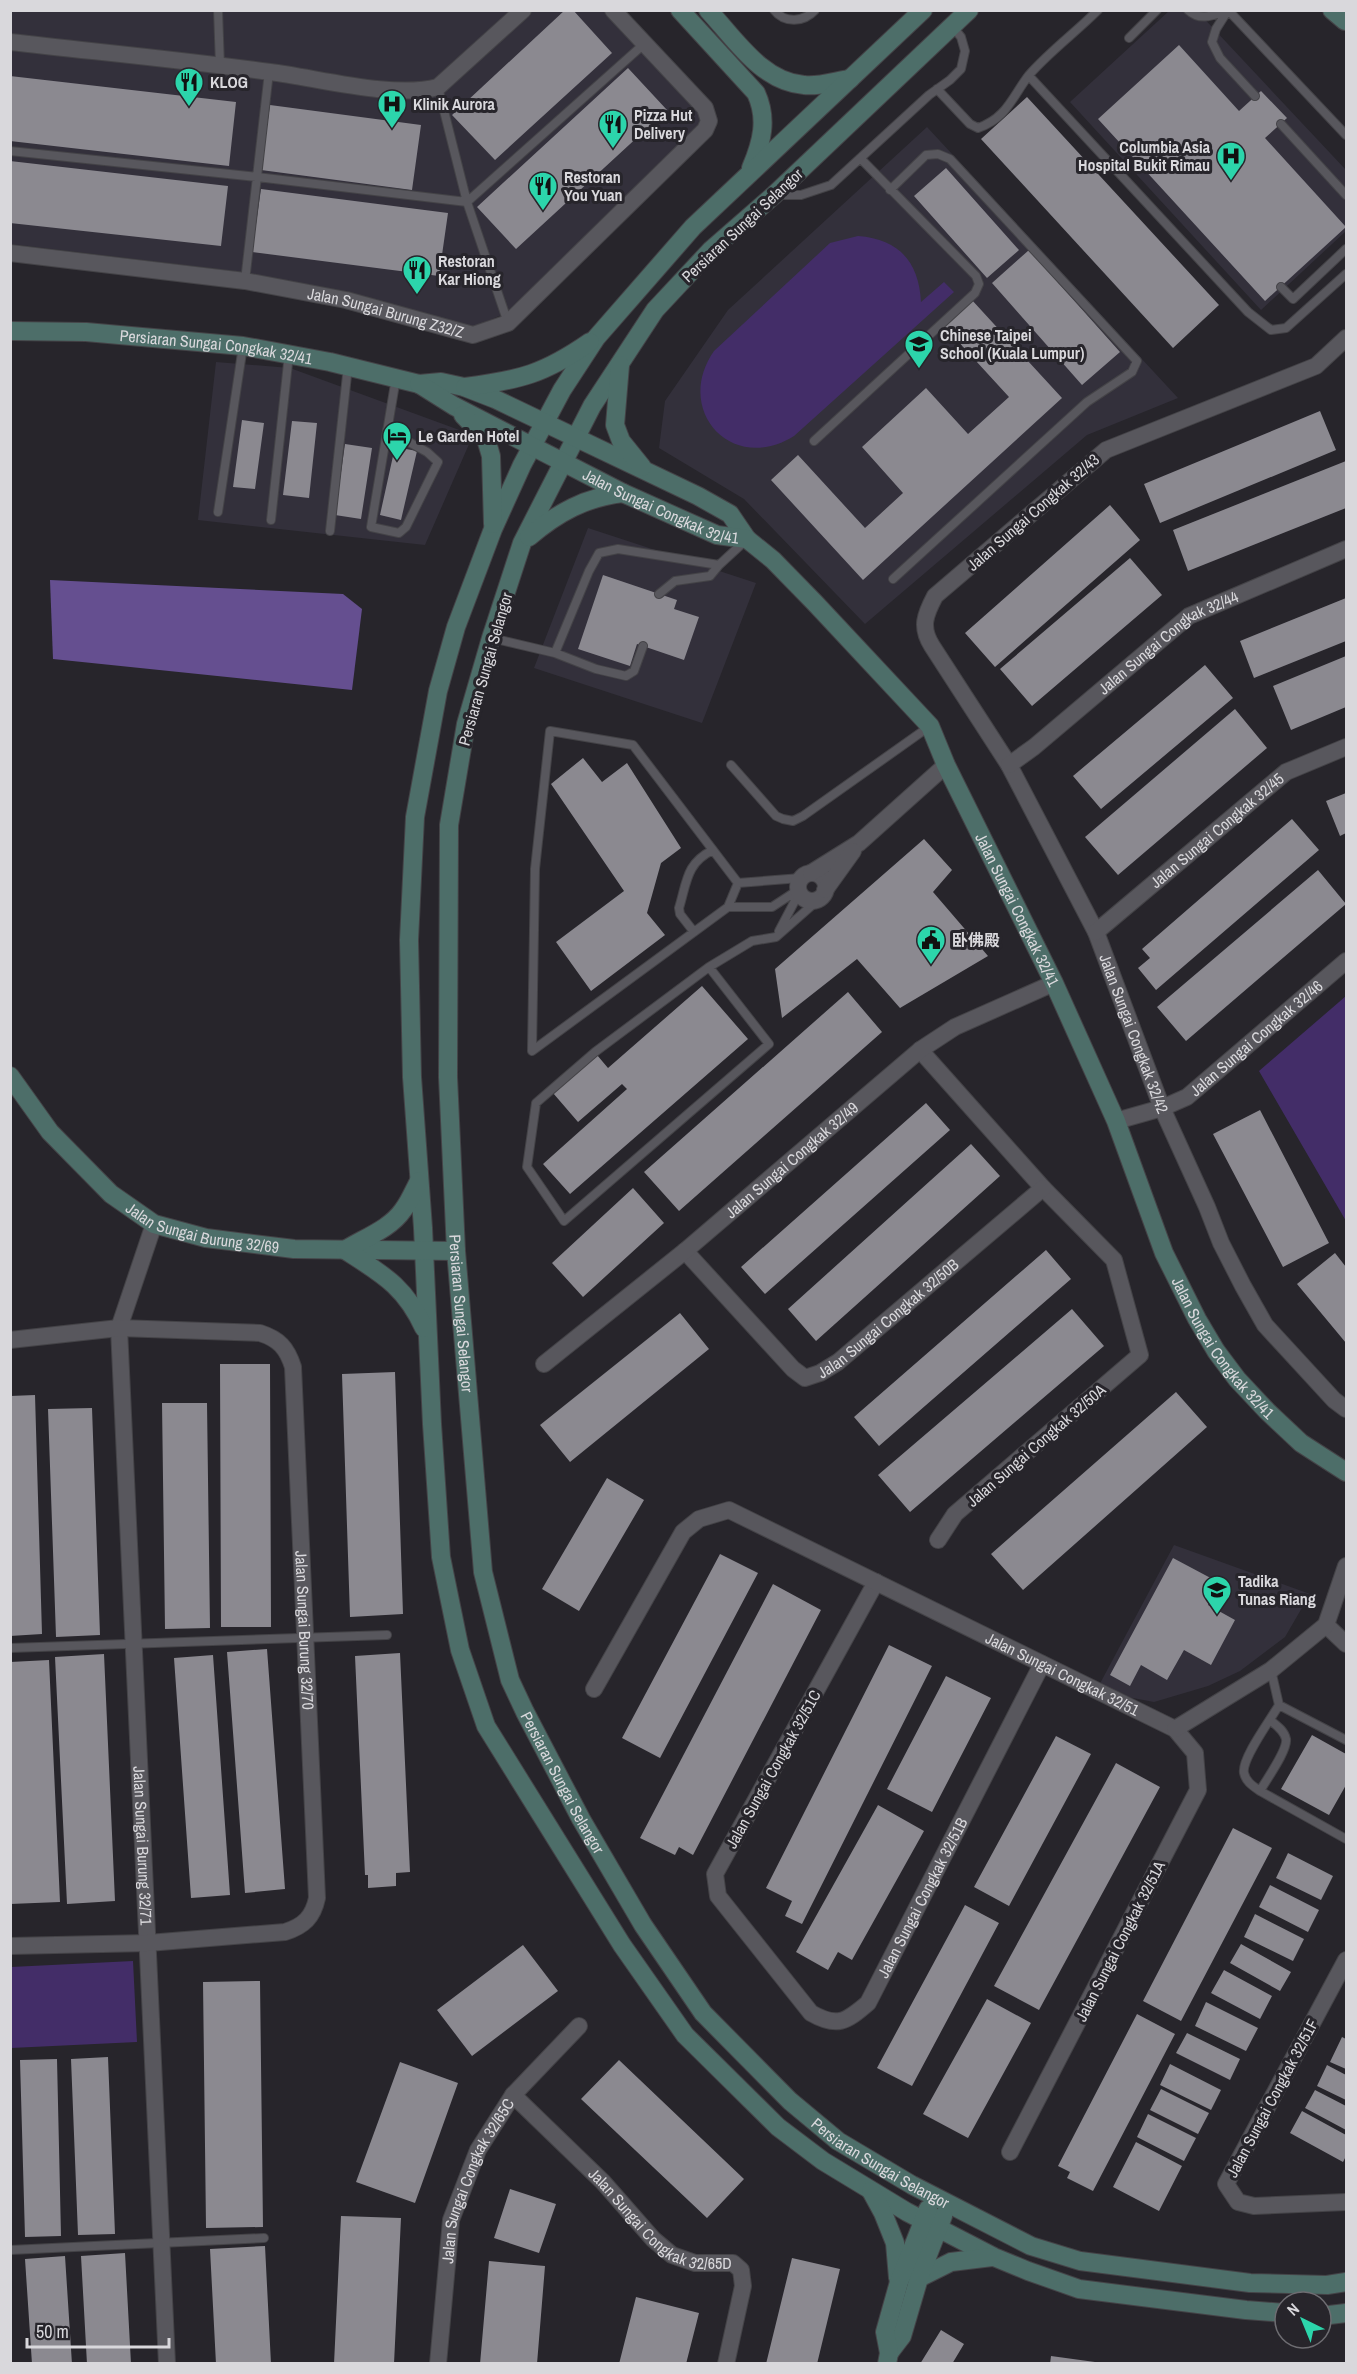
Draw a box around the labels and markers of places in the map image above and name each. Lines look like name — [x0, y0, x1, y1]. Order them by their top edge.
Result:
restaurant icon: KLOG — [173, 66, 205, 108]
place label: KLOG — [210, 71, 248, 93]
hospital icon: Klinik Aurora — [376, 88, 408, 130]
place label: Klinik Aurora — [413, 93, 496, 115]
place label: Pizza Hut Delivery — [634, 104, 693, 144]
restaurant icon: Pizza Hut Delivery — [597, 108, 629, 150]
place label: Columbia Asia Hospital Bukit Rimau — [1078, 136, 1211, 176]
hospital icon: Columbia Asia Hospital Bukit Rimau — [1215, 140, 1247, 182]
place label: Restoran You Yuan — [564, 166, 623, 206]
restaurant icon: Restoran You Yuan — [527, 170, 559, 212]
place label: Restoran Kar Hiong — [438, 250, 501, 290]
restaurant icon: Restoran Kar Hiong — [401, 254, 433, 296]
place label: Chinese Taipei School (Kuala Lumpur) — [940, 324, 1084, 364]
school or university icon: Chinese Taipei School (Kuala Lumpur) — [903, 328, 935, 370]
hotel icon: Le Garden Hotel — [381, 420, 413, 462]
place label: Le Garden Hotel — [418, 425, 519, 447]
public building icon: 卧佛殿 — [915, 924, 947, 966]
place label: 卧佛殿 — [952, 929, 1000, 951]
place label: Tadika Tunas Riang — [1238, 1570, 1316, 1610]
school or university icon: Tadika Tunas Riang — [1201, 1574, 1233, 1616]

